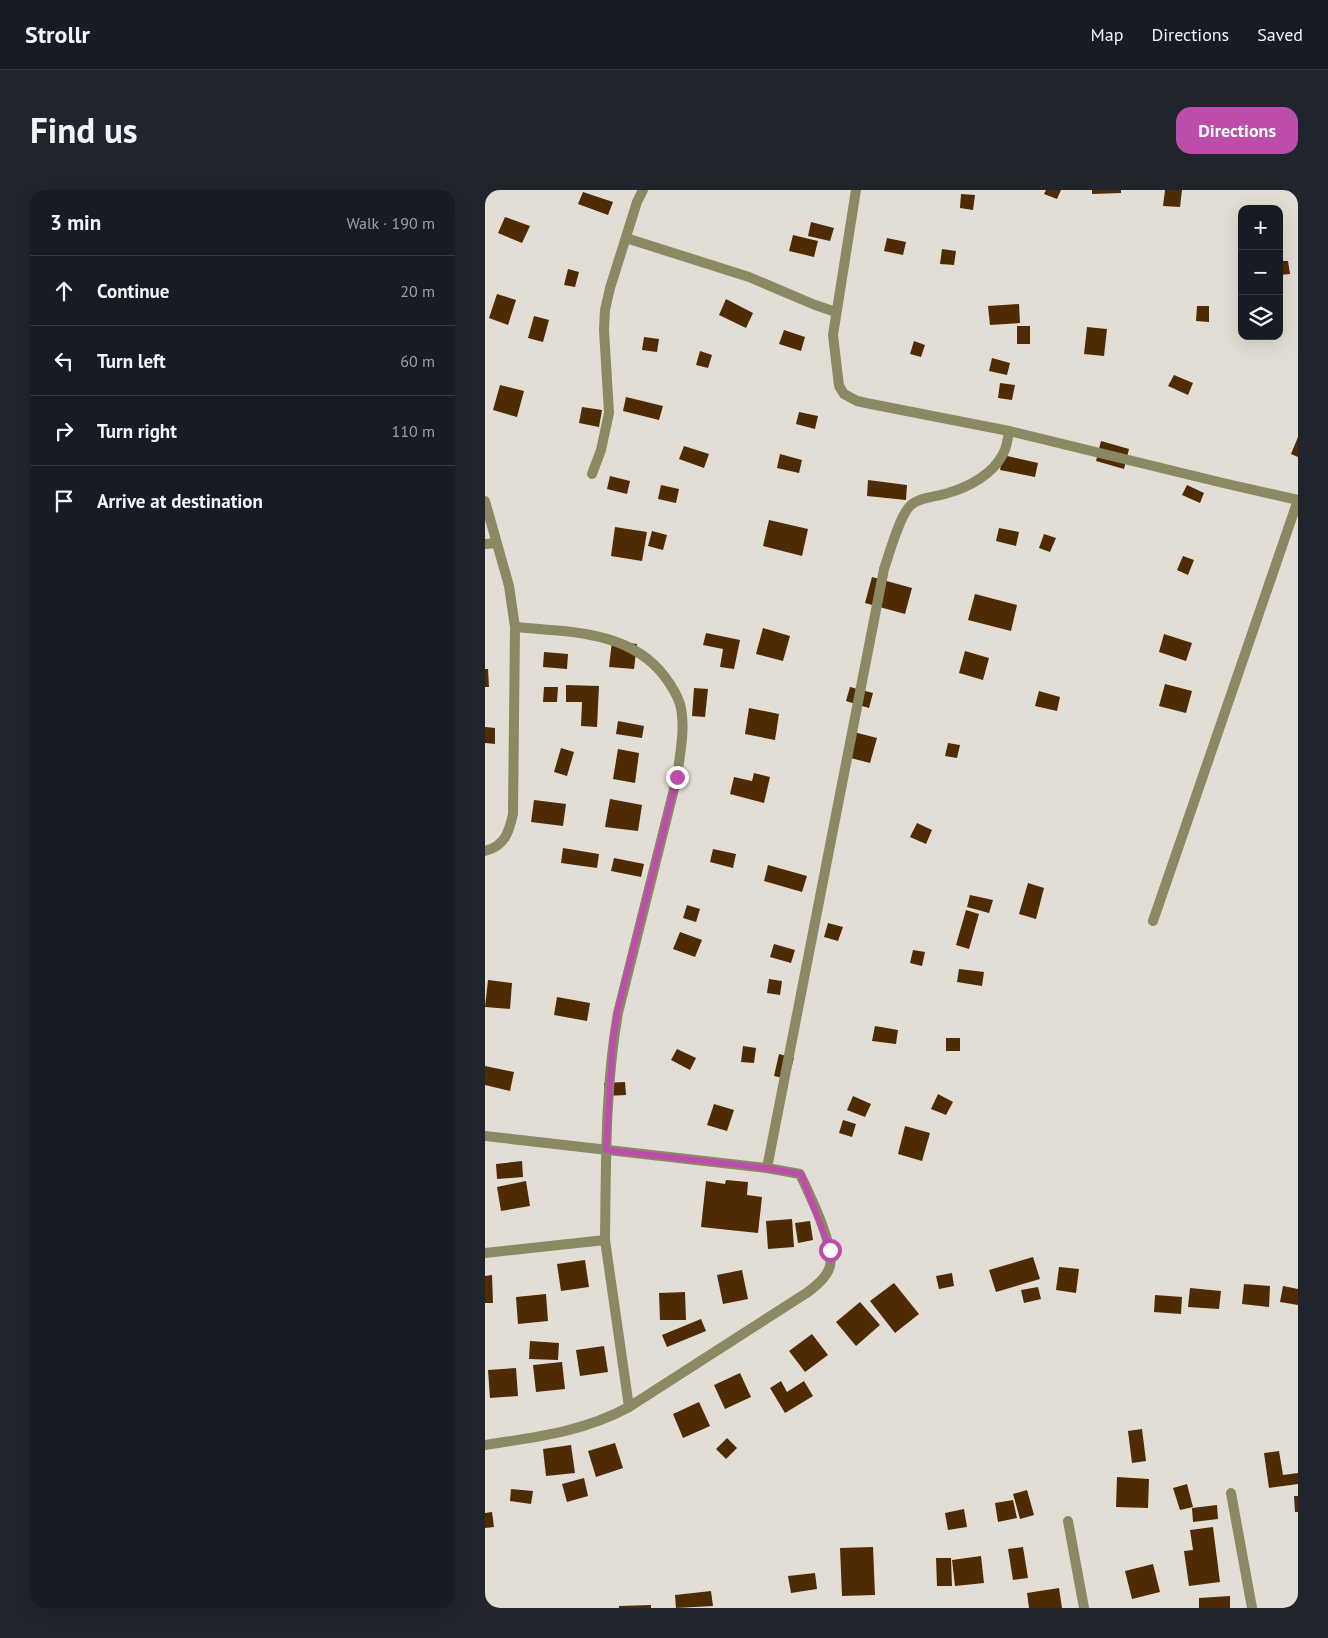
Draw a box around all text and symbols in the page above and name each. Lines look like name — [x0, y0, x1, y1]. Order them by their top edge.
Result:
text: Strollr — [25, 19, 90, 50]
text: Map — [1091, 23, 1123, 46]
text: Directions — [1151, 23, 1229, 46]
text: Saved — [1257, 23, 1303, 46]
text: Find us — [30, 107, 138, 153]
button: Directions — [1176, 107, 1298, 154]
map controls — [1238, 205, 1283, 340]
button: + — [1238, 205, 1283, 250]
text: 3 min — [50, 209, 101, 236]
text: Walk · 190 m — [346, 213, 435, 233]
button: − — [1238, 250, 1283, 295]
icon: ahead — [50, 277, 78, 305]
text: Continue — [97, 279, 169, 303]
text: 20 m — [400, 281, 435, 301]
button: layers — [1238, 295, 1283, 340]
icon: left — [50, 347, 78, 375]
text: Turn left — [97, 349, 166, 373]
text: 60 m — [400, 351, 435, 371]
icon: right — [50, 417, 78, 445]
text: Turn right — [97, 419, 177, 443]
text: 110 m — [392, 421, 435, 441]
icon: arrive — [50, 487, 78, 515]
text: Arrive at destination — [97, 489, 263, 513]
route end — [666, 766, 689, 789]
route start — [819, 1239, 842, 1262]

